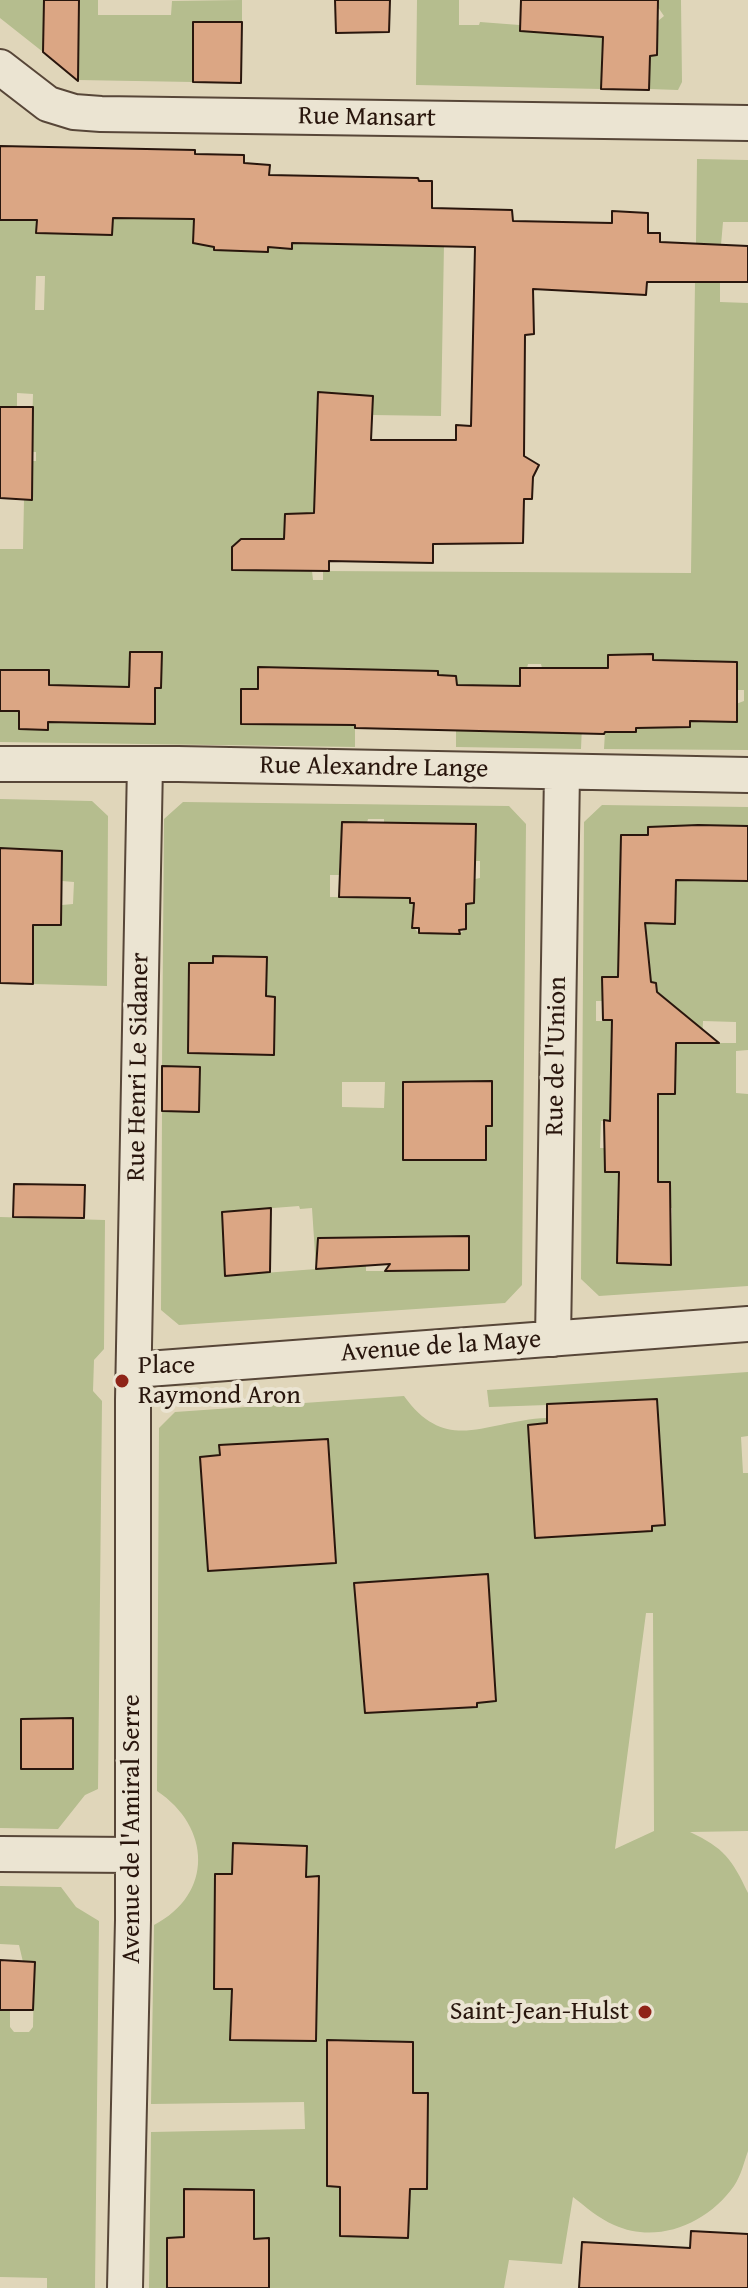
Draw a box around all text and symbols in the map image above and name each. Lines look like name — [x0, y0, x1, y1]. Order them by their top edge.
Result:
street label: Rue Mansart — [298, 101, 436, 135]
street label: Rue Alexandre Lange — [259, 750, 489, 786]
street label: Rue Henri Le Sidaner — [121, 952, 157, 1182]
street label: Rue de l'Union — [540, 976, 574, 1136]
street label: Avenue de la Maye — [340, 1324, 542, 1370]
place label: Place Raymond Aron — [138, 1350, 301, 1412]
marker: Place Raymond Aron — [113, 1372, 131, 1390]
street label: Avenue de l'Amiral Serre — [116, 1694, 148, 1964]
place label: Saint-Jean-Hulst — [450, 1996, 629, 2028]
marker: Saint-Jean-Hulst — [636, 2003, 654, 2021]

